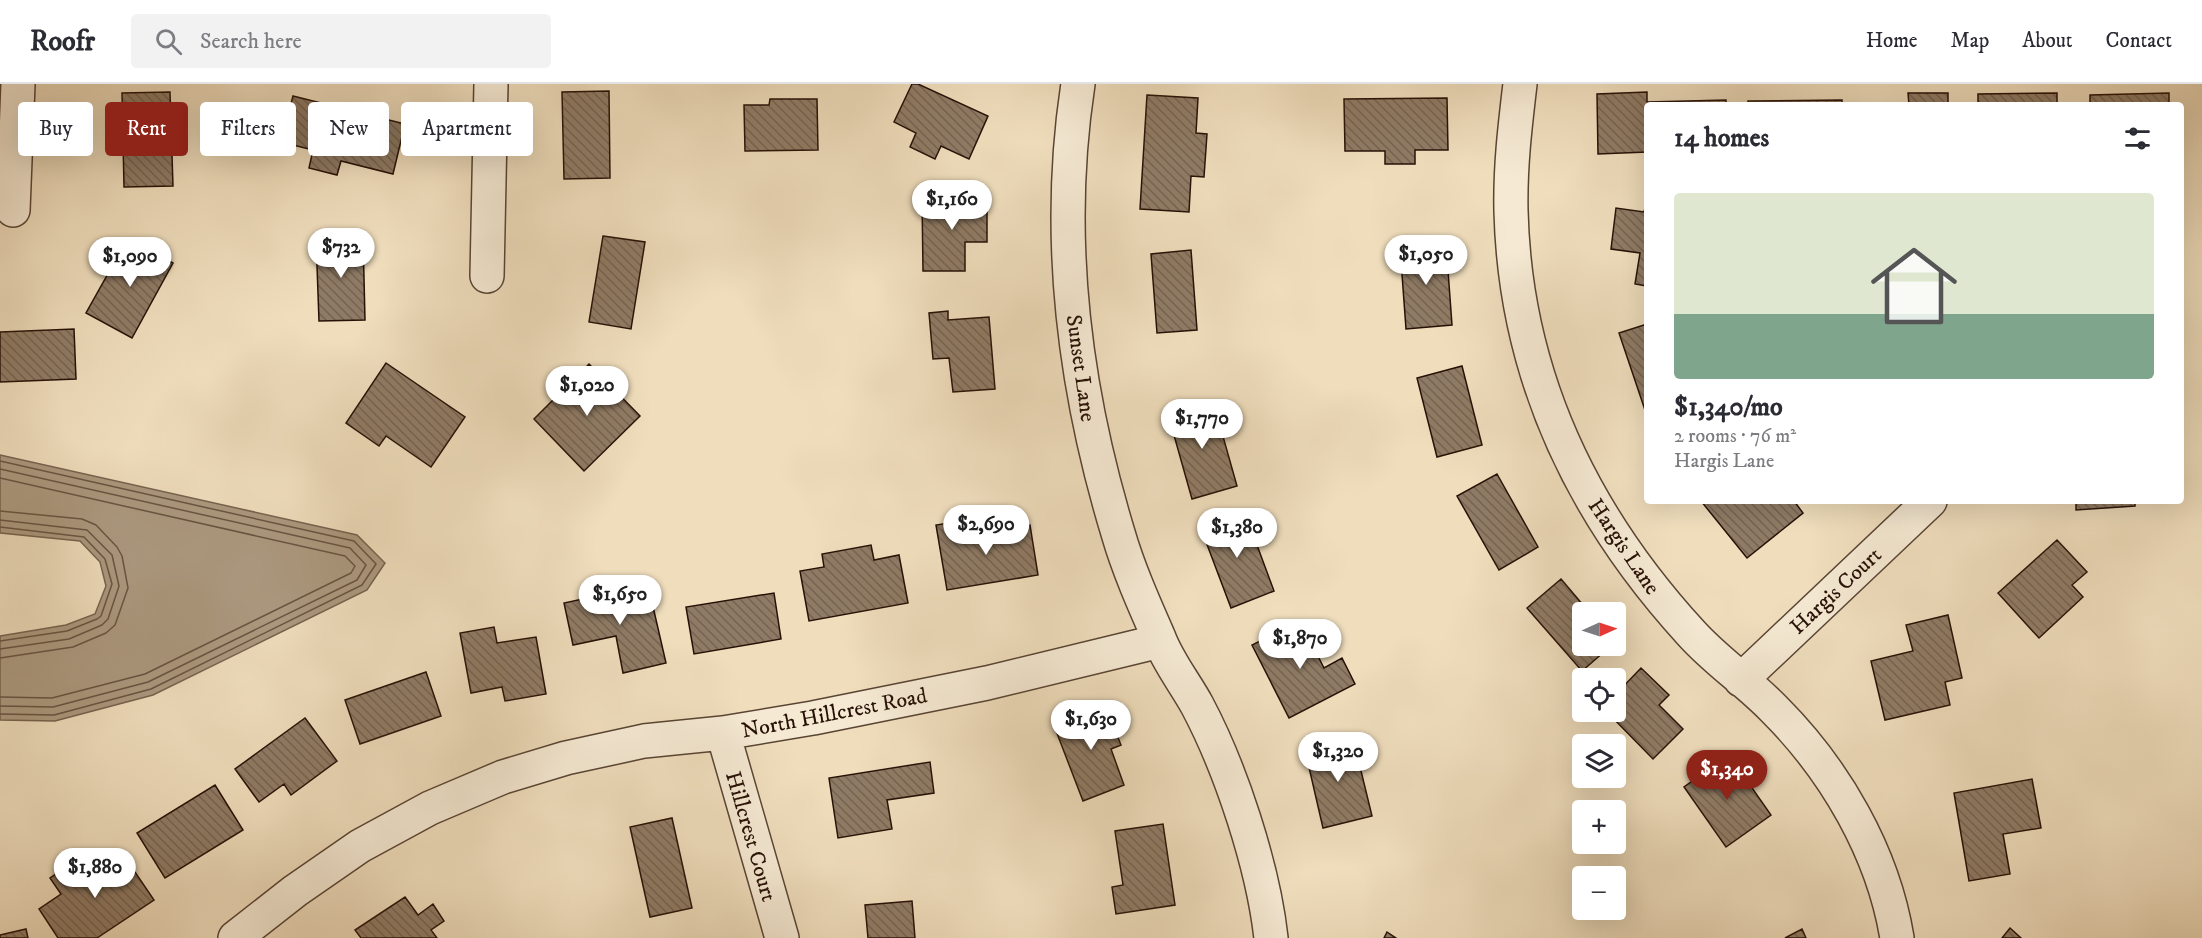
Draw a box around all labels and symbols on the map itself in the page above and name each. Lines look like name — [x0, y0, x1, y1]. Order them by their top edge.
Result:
pin: $1,160 — [903, 180, 1001, 231]
pin: $732 — [305, 228, 377, 279]
pin: $1,050 — [1377, 235, 1475, 286]
pin: $1,090 — [81, 237, 179, 288]
street label: Sunset Lane — [1060, 313, 1101, 423]
pin: $1,020 — [538, 366, 636, 417]
pin: $1,770 — [1153, 399, 1251, 450]
street label: Hargis Lane — [1582, 494, 1666, 600]
pin: $2,690 — [937, 505, 1035, 556]
pin: $1,380 — [1188, 508, 1286, 559]
street label: Hargis Court — [1785, 542, 1888, 640]
pin: $1,650 — [571, 575, 669, 626]
north arrow — [1572, 602, 1626, 656]
pin: $1,870 — [1251, 619, 1349, 670]
street label: North Hillcrest Road — [739, 682, 929, 745]
pin: $1,630 — [1042, 700, 1140, 751]
pin: $1,320 — [1289, 732, 1387, 783]
pin: $1,340 — [1678, 750, 1776, 801]
street label: Hillcrest Court — [719, 768, 782, 905]
pin: $1,880 — [46, 848, 144, 899]

